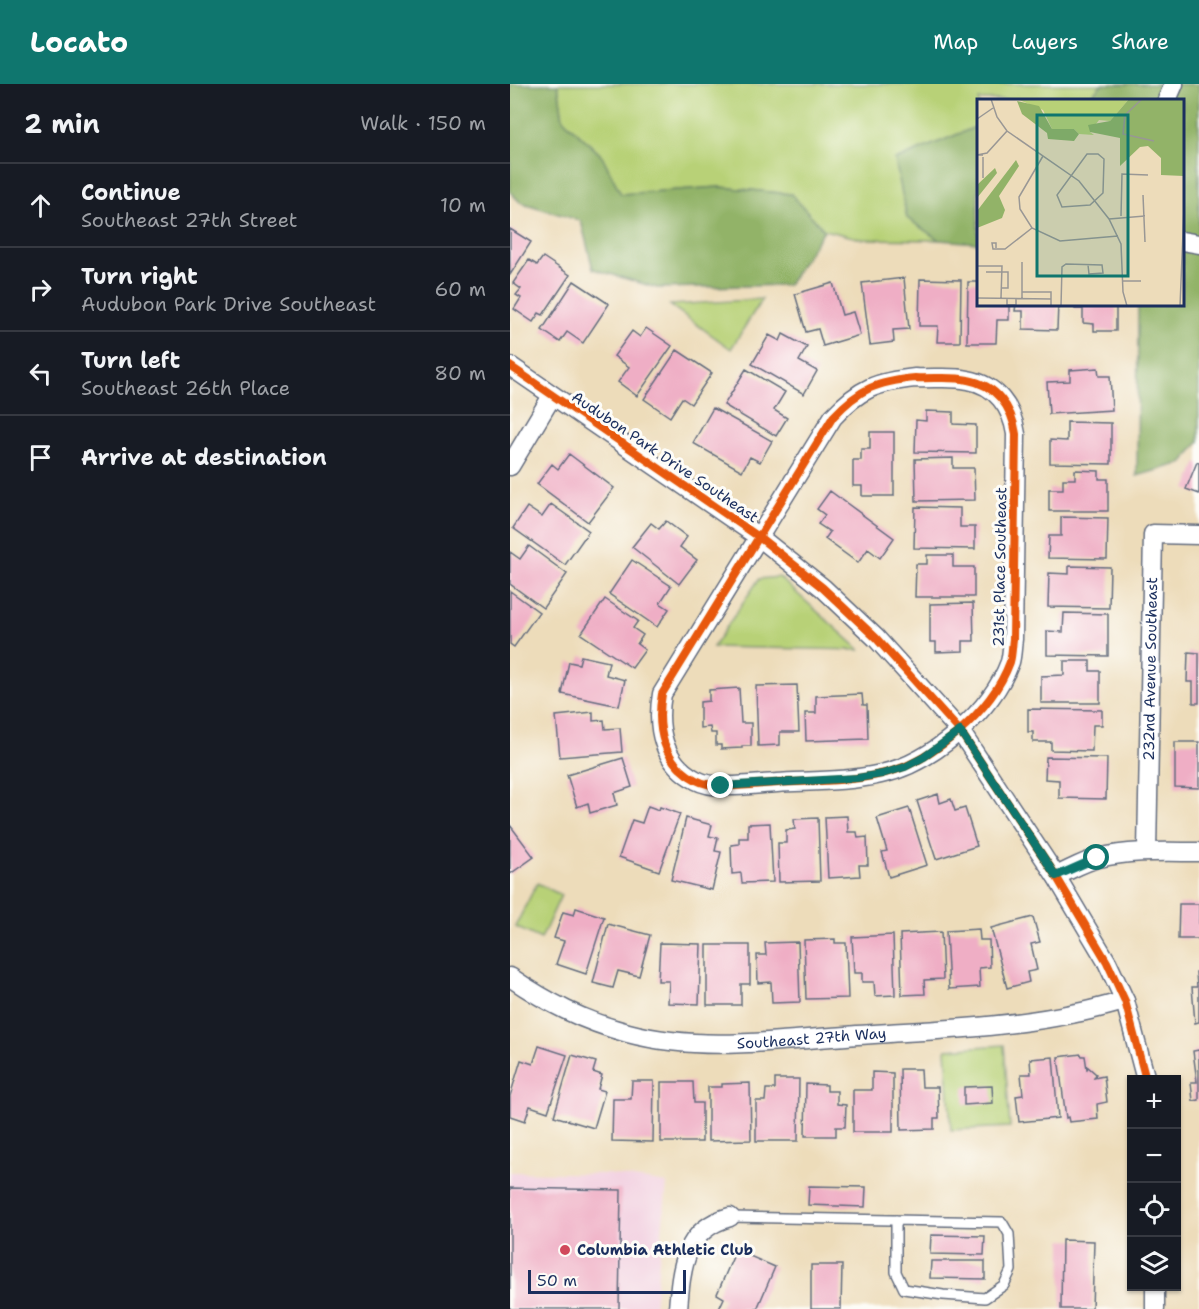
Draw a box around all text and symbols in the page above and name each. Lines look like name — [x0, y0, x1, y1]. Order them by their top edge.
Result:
text: Locato — [30, 23, 128, 61]
text: Map — [933, 28, 978, 56]
text: Layers — [1011, 28, 1078, 56]
text: Share — [1111, 28, 1169, 56]
inset map — [977, 99, 1184, 306]
text: 2 min — [24, 106, 100, 141]
text: Walk · 150 m — [360, 110, 486, 136]
text: Continue — [81, 178, 181, 207]
icon: ahead — [24, 189, 57, 222]
text: 10 m — [440, 192, 486, 218]
text: Southeast 27th Street — [81, 207, 298, 233]
text: Turn right — [81, 262, 198, 291]
icon: right — [24, 273, 57, 306]
text: 60 m — [434, 276, 486, 302]
text: Audubon Park Drive Southeast — [81, 291, 376, 317]
text: Turn left — [81, 346, 180, 375]
icon: left — [24, 357, 57, 390]
text: 80 m — [434, 360, 486, 386]
text: Southeast 26th Place — [81, 375, 290, 401]
street label: Audubon Park Drive Southeast — [568, 387, 762, 527]
icon: arrive — [24, 441, 57, 474]
text: Arrive at destination — [81, 443, 327, 472]
street label: 231st Place Southeast — [989, 487, 1011, 647]
street label: 232nd Avenue Southeast — [1139, 577, 1162, 761]
route end — [707, 772, 733, 798]
route start — [1083, 844, 1109, 870]
street label: Southeast 27th Way — [737, 1023, 887, 1053]
map controls — [1127, 1075, 1181, 1291]
button: + — [1127, 1075, 1181, 1129]
button: − — [1127, 1129, 1181, 1183]
button: locate — [1127, 1183, 1181, 1237]
button: layers — [1127, 1237, 1181, 1291]
place label: Columbia Athletic Club — [577, 1240, 753, 1260]
marker: Columbia Athletic Club — [558, 1243, 572, 1257]
scale bar — [528, 1267, 686, 1294]
text: 50 m — [537, 1270, 577, 1291]

